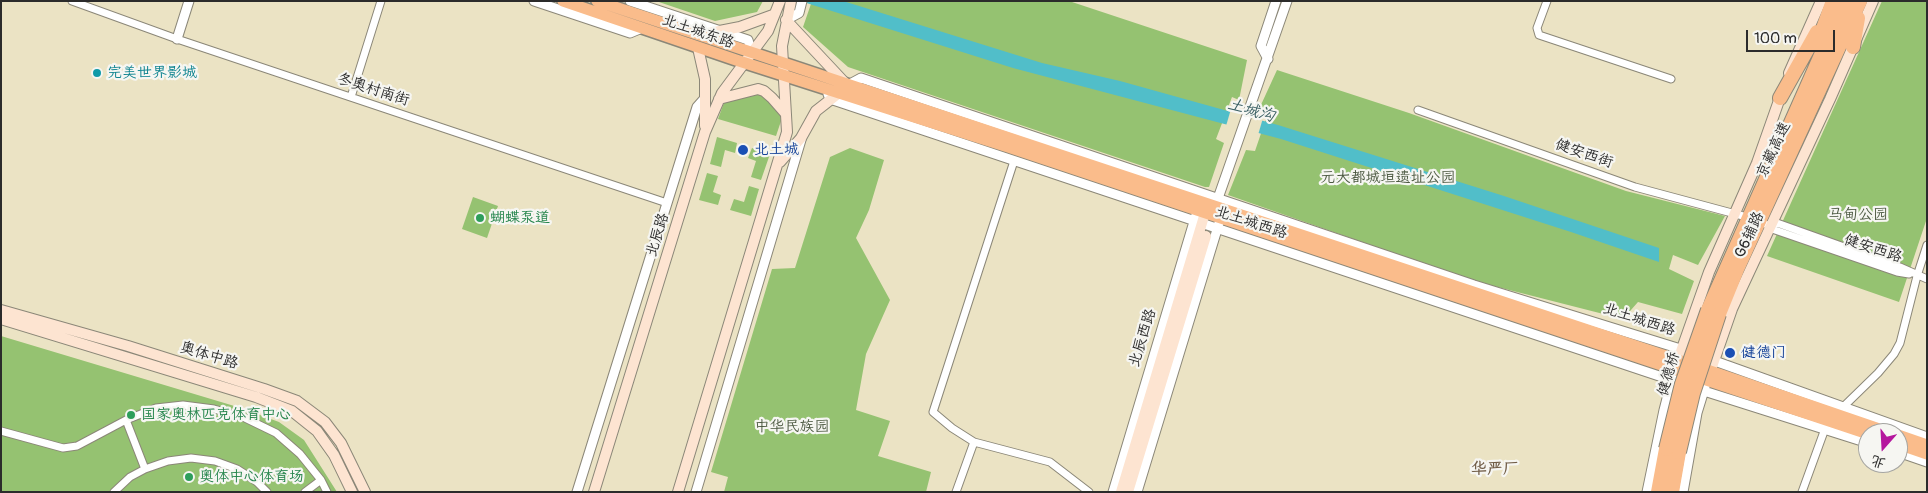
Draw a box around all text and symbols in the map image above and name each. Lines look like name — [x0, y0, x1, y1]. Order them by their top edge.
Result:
street label: 北土城东路 — [660, 11, 736, 53]
scale bar — [1748, 20, 1837, 52]
text: 100 m — [1754, 29, 1797, 48]
place label: 完美世界影城 — [107, 64, 197, 82]
marker: 完美世界影城 — [91, 67, 103, 79]
street label: 冬奥村南街 — [335, 70, 411, 110]
water label: 土城沟 — [1225, 95, 1277, 127]
street label: 京藏高速 — [1753, 119, 1795, 181]
street label: 健安西街 — [1553, 136, 1615, 172]
place label: 北土城 — [754, 141, 799, 159]
marker: 北土城 — [736, 143, 750, 157]
park label: 元大都城垣遗址公园 — [1321, 169, 1455, 187]
street label: 北土城西路 — [1213, 203, 1289, 243]
park label: 马甸公园 — [1828, 206, 1888, 224]
place label: 蝴蝶泵道 — [490, 209, 550, 227]
street label: G6辅路 — [1732, 209, 1768, 261]
street label: 北辰路 — [643, 211, 673, 259]
marker: 蝴蝶泵道 — [474, 212, 486, 224]
street label: 健安西路 — [1842, 231, 1904, 267]
street label: 北土城西路 — [1601, 300, 1677, 340]
street label: 北辰西路 — [1126, 307, 1160, 369]
street label: 奥体中路 — [178, 339, 240, 373]
place label: 健德门 — [1741, 344, 1786, 362]
marker: 健德门 — [1723, 346, 1737, 360]
street label: 健德桥 — [1654, 350, 1684, 398]
place label: 国家奥林匹克体育中心 — [141, 406, 291, 424]
marker: 国家奥林匹克体育中心 — [125, 409, 137, 421]
park label: 中华民族园 — [755, 418, 829, 436]
north arrow — [1858, 423, 1908, 473]
text: 北 — [1869, 451, 1888, 472]
district label: 华严厂 — [1471, 460, 1519, 480]
place label: 奥体中心体育场 — [199, 468, 304, 486]
marker: 奥体中心体育场 — [183, 471, 195, 483]

